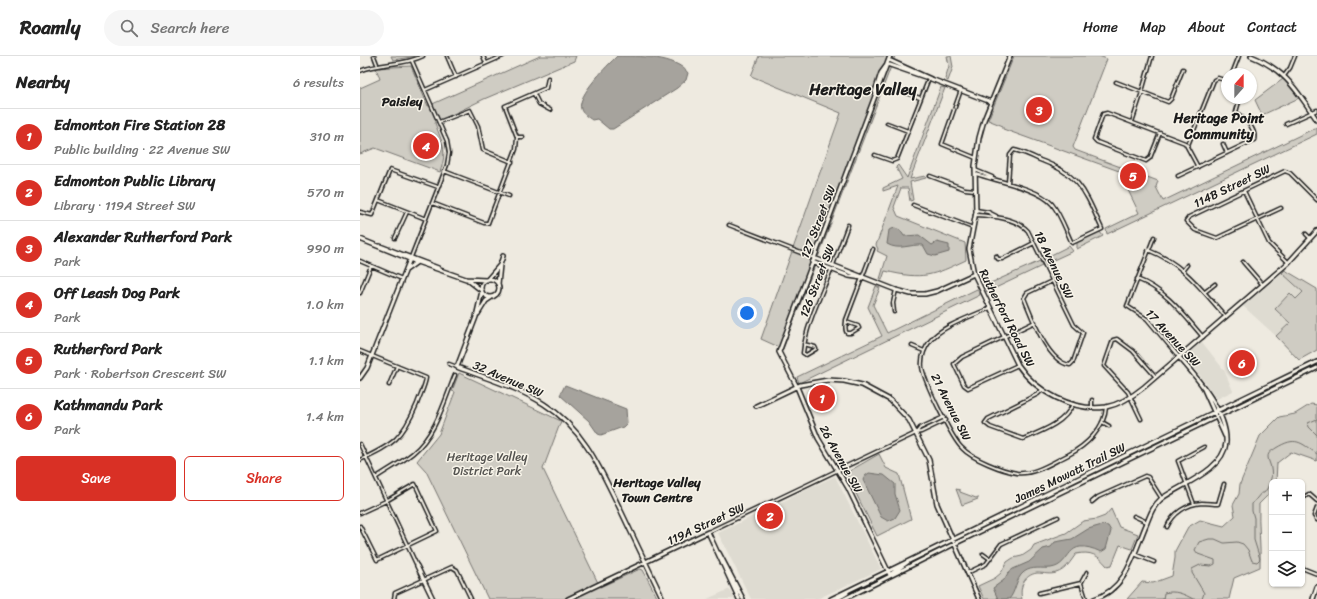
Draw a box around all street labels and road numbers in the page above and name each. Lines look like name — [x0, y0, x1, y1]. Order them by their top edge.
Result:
street label: 114B Street SW — [1190, 158, 1275, 214]
street label: 127 Street SW — [794, 182, 842, 262]
street label: 18 Avenue SW — [1028, 227, 1080, 304]
street label: 126 Street SW — [793, 241, 841, 321]
street label: Rutherford Road SW — [973, 265, 1041, 371]
street label: 17 Avenue SW — [1140, 304, 1207, 373]
street label: 32 Avenue SW — [469, 354, 547, 404]
street label: 21 Avenue SW — [925, 369, 978, 445]
street label: 26 Avenue SW — [813, 421, 869, 498]
street label: James Mowatt Trail SW — [1010, 436, 1130, 510]
street label: 119A Street SW — [663, 496, 749, 552]

